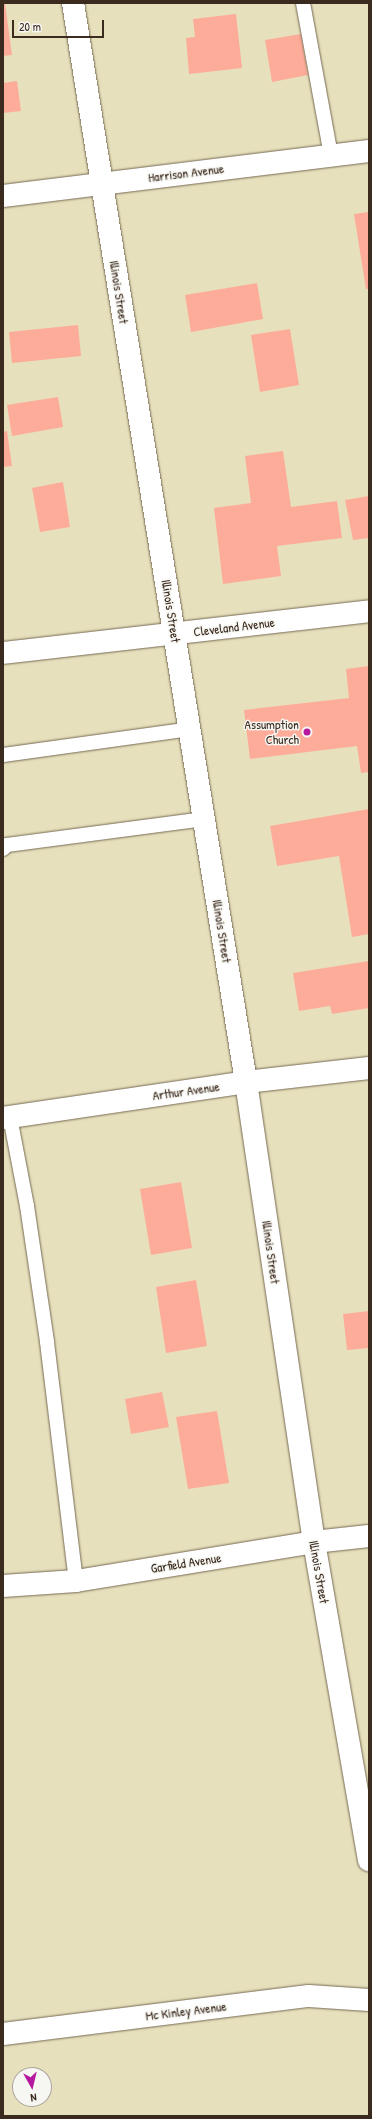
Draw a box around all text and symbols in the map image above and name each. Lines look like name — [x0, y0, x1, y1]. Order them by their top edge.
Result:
scale bar — [14, 12, 106, 38]
text: 20 m — [19, 18, 41, 35]
street label: Harrison Avenue — [147, 161, 225, 185]
street label: Illinois Street — [106, 259, 132, 325]
street label: Illinois Street — [158, 578, 184, 644]
street label: Cleveland Avenue — [193, 614, 275, 640]
place label: Assumption Church — [245, 717, 299, 748]
marker: Assumption Church — [302, 727, 312, 737]
street label: Illinois Street — [209, 898, 235, 964]
street label: Arthur Avenue — [152, 1079, 220, 1103]
street label: Illinois Street — [259, 1219, 283, 1285]
street label: Illinois Street — [306, 1539, 332, 1605]
street label: Garfield Avenue — [150, 1550, 222, 1576]
street label: Mc Kinley Avenue — [145, 1998, 227, 2024]
north arrow — [12, 2067, 52, 2107]
text: N — [30, 2091, 37, 2105]

